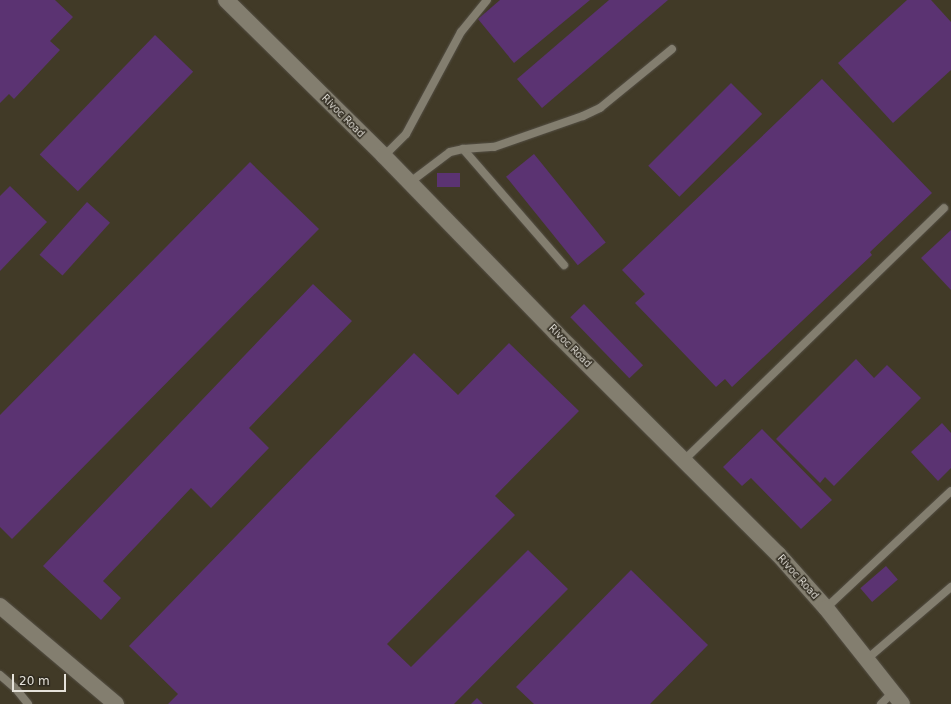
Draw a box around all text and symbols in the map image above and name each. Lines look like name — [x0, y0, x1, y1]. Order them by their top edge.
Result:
street label: Rivoc Road — [319, 92, 367, 140]
street label: Rivoc Road — [546, 322, 594, 370]
street label: Rivoc Road — [775, 552, 821, 602]
scale bar — [14, 666, 68, 692]
text: 20 m — [19, 674, 50, 688]

